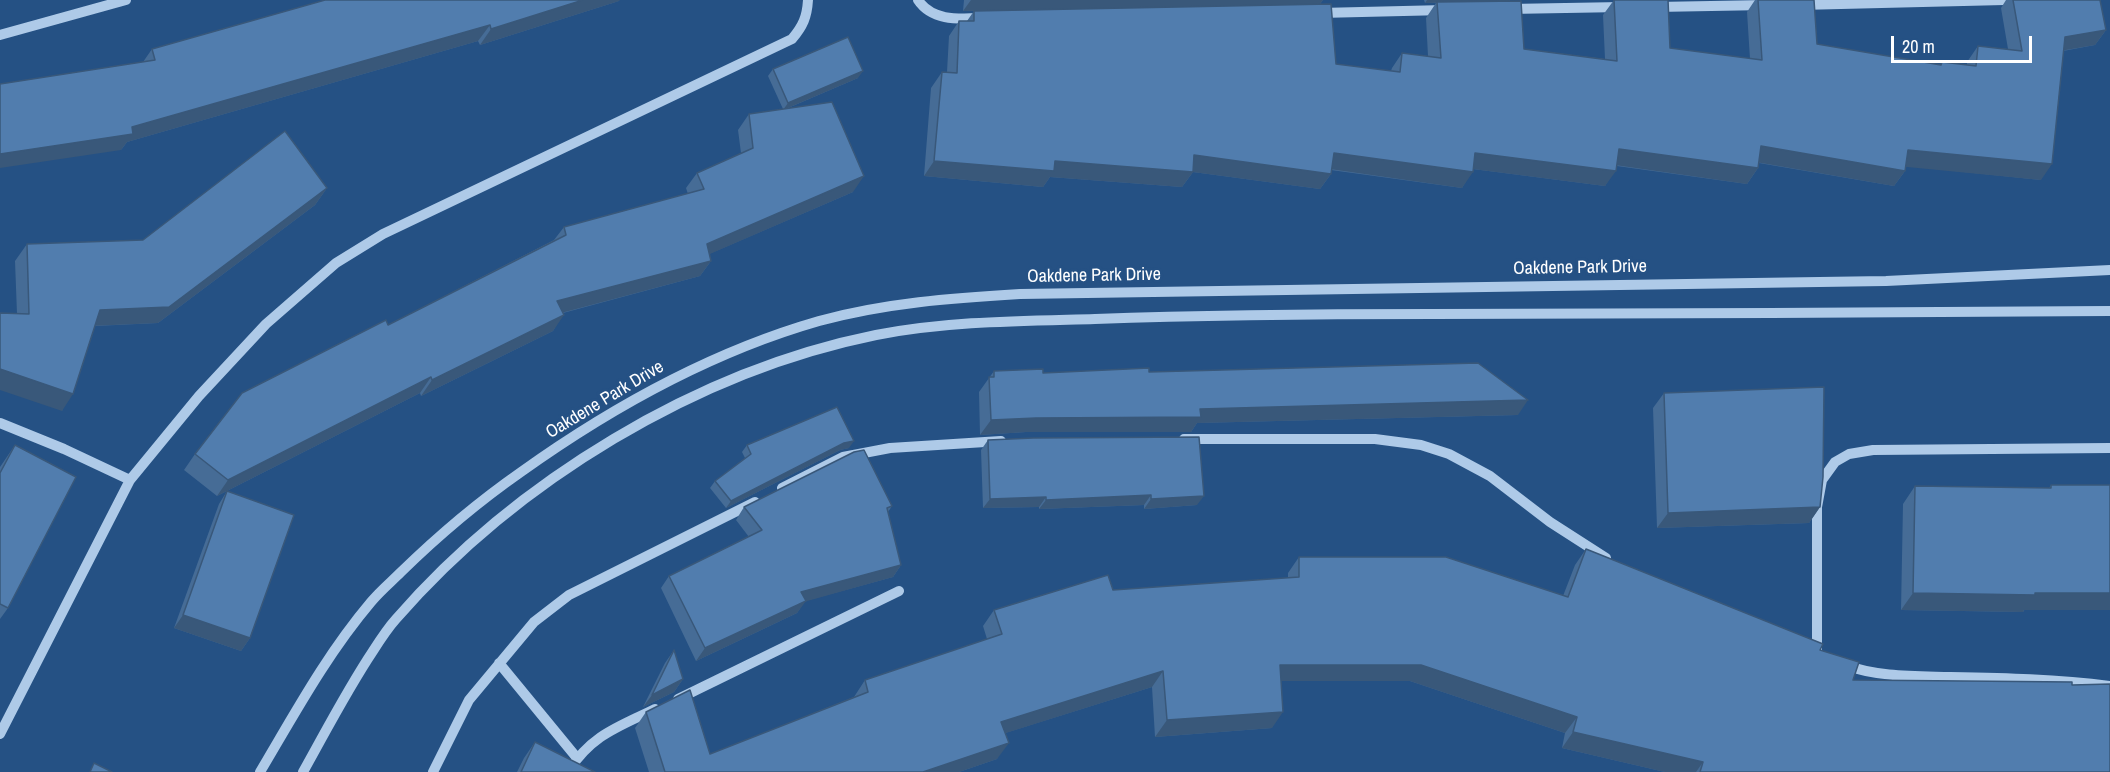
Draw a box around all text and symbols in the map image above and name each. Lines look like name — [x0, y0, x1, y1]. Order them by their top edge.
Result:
scale bar — [1894, 24, 2035, 62]
text: 20 m — [1902, 34, 1935, 59]
street label: Oakdene Park Drive — [1513, 256, 1647, 280]
street label: Oakdene Park Drive — [1027, 264, 1161, 288]
street label: Oakdene Park Drive — [542, 356, 668, 444]

